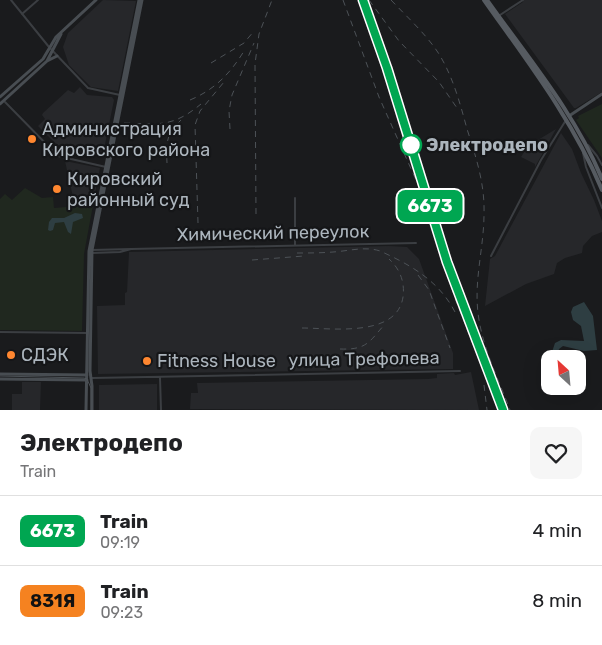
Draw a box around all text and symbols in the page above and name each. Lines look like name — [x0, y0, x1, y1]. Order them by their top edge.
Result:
place label: Администрация Кировского района — [42, 118, 210, 161]
marker: Администрация Кировского района — [26, 133, 38, 145]
marker: Электродепо — [400, 134, 422, 156]
place label: Электродепо — [426, 134, 548, 156]
place label: Кировский районный суд — [67, 168, 190, 211]
marker: Кировский районный суд — [51, 183, 63, 195]
line badge: 6673 — [395, 190, 465, 222]
text: 6673 — [407, 195, 453, 217]
street label: Химический переулок — [177, 220, 370, 246]
place label: СДЭК — [21, 344, 69, 366]
street label: улица Трефолева — [288, 347, 440, 371]
marker: СДЭК — [5, 349, 17, 361]
place label: Fitness House — [157, 350, 276, 372]
north arrow — [541, 350, 586, 395]
map controls — [541, 350, 586, 395]
marker: Fitness House — [141, 355, 153, 367]
button: heart — [530, 427, 582, 479]
text: Электродепо — [20, 429, 183, 457]
text: Train — [20, 462, 56, 481]
text: Train — [100, 510, 148, 533]
text: 4 min — [533, 519, 582, 542]
text: 6673 — [30, 520, 75, 542]
text: 09:19 — [100, 533, 140, 552]
text: Train — [100, 580, 149, 603]
text: 8 min — [532, 589, 582, 612]
text: 831Я — [30, 590, 75, 612]
text: 09:23 — [100, 603, 143, 622]

